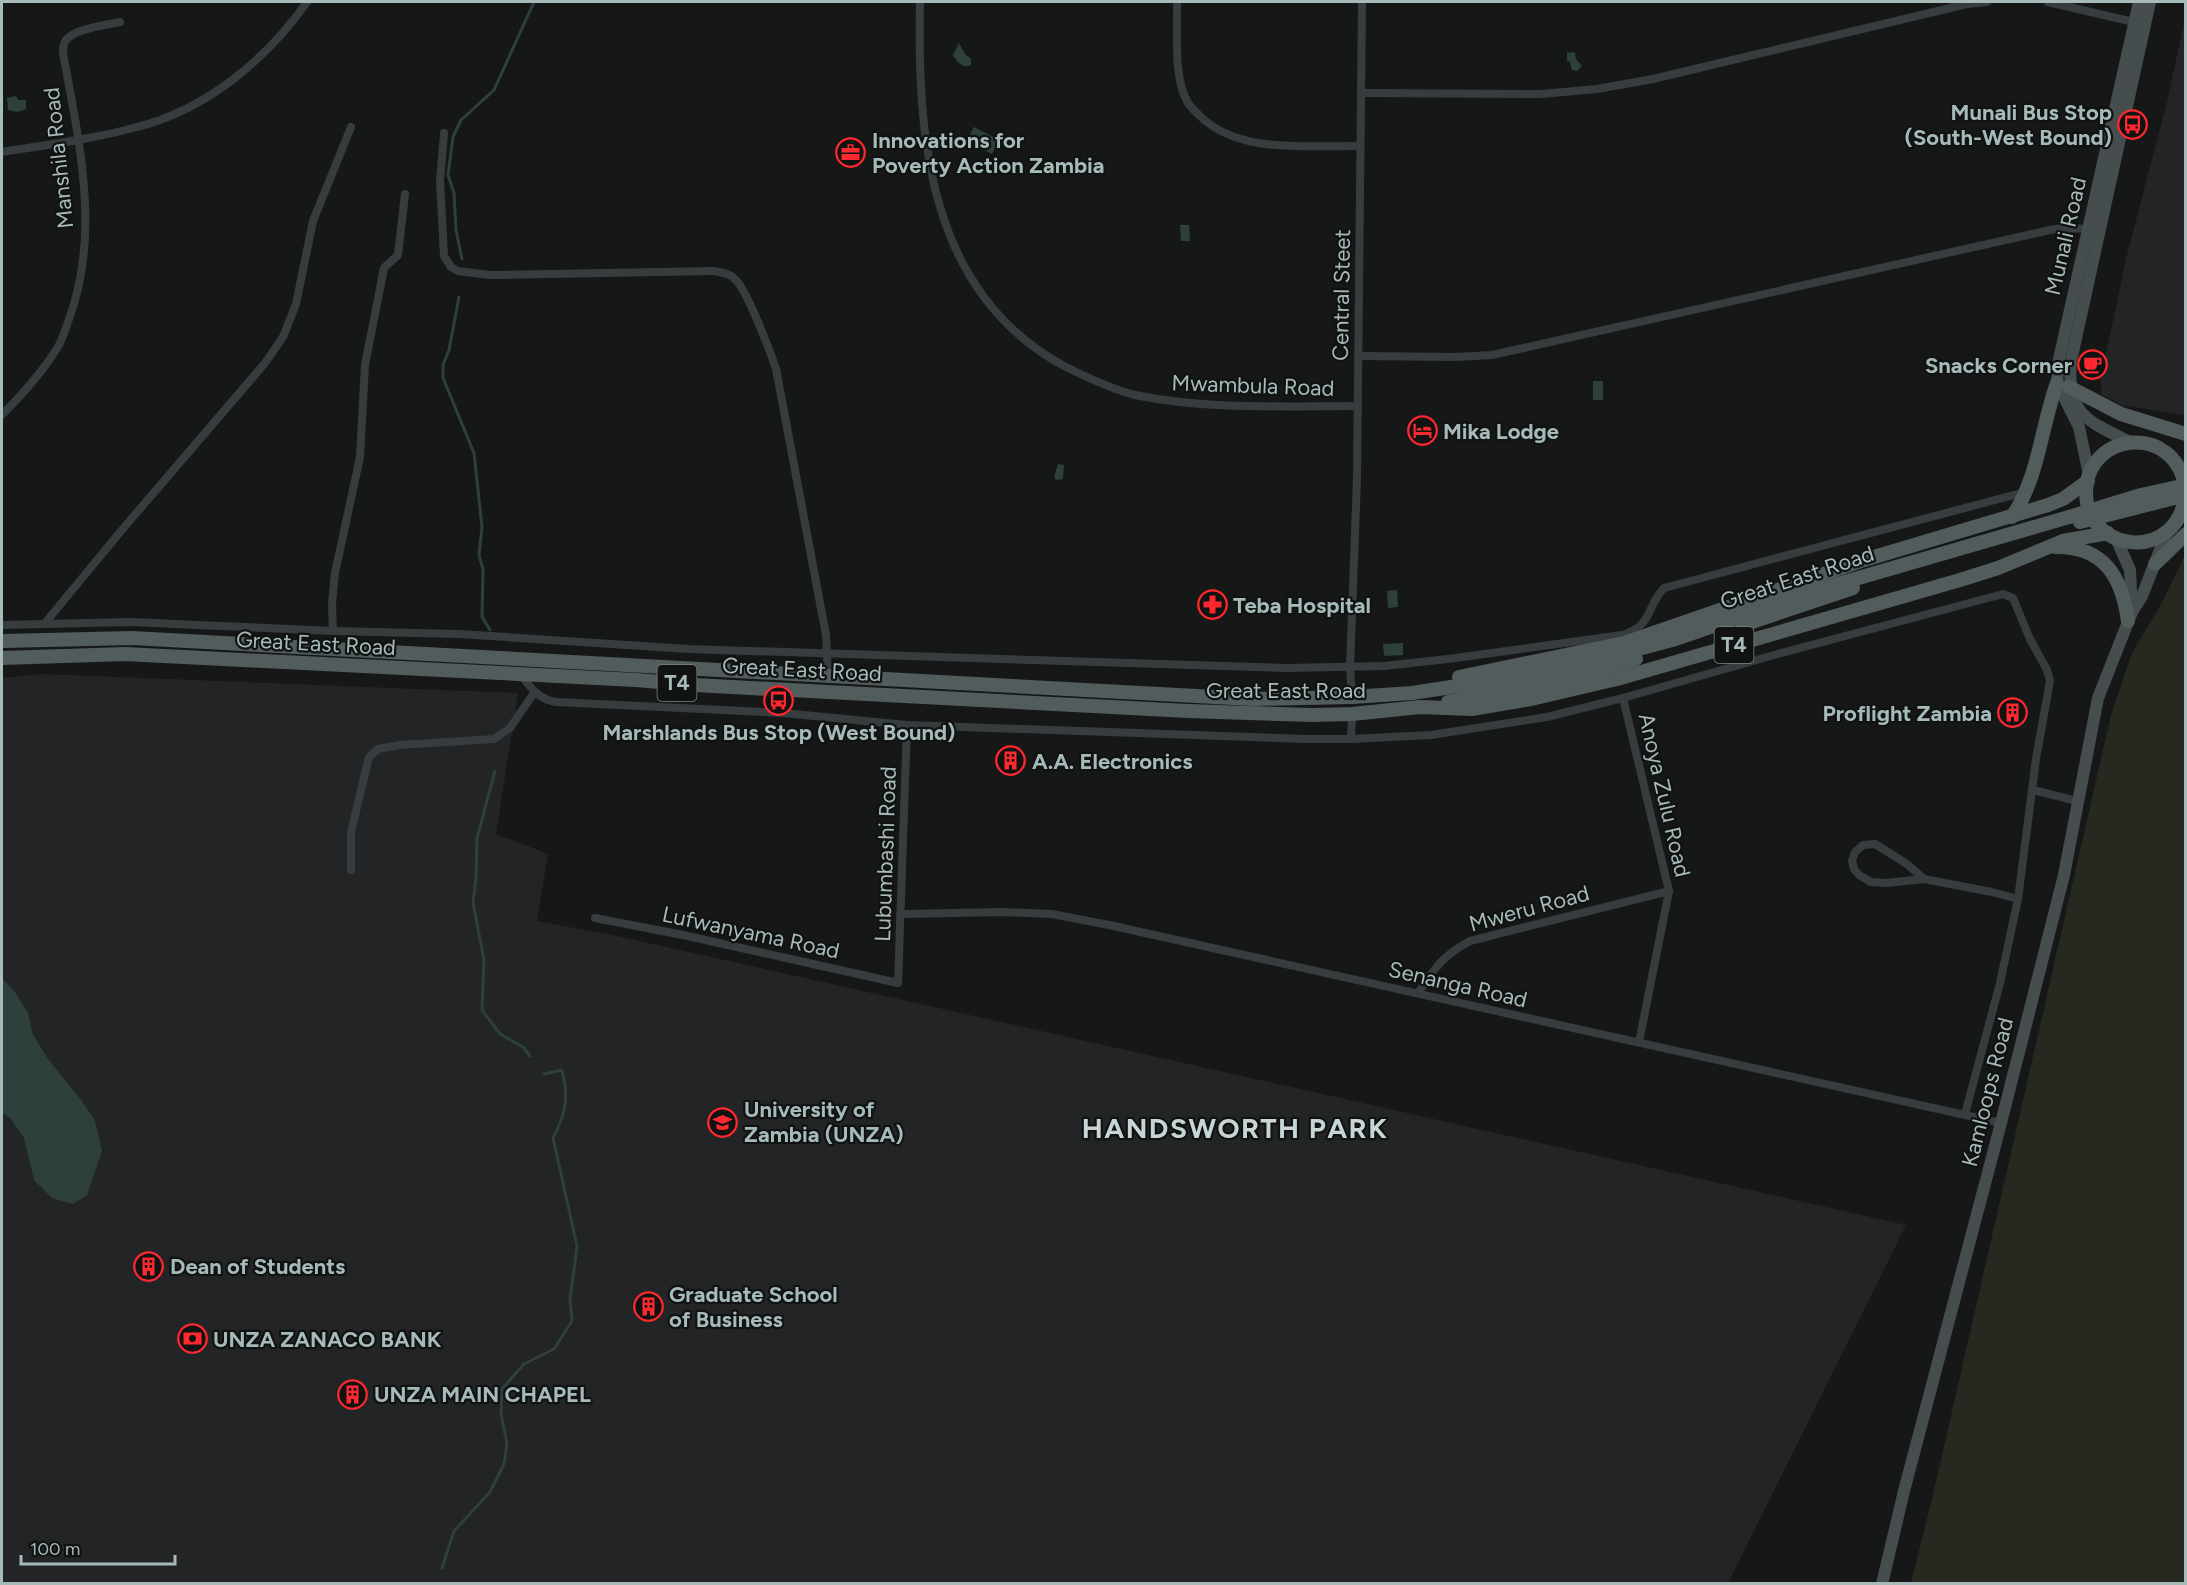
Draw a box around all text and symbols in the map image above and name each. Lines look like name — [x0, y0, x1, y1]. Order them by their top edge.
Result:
street label: Manshila Road — [38, 86, 79, 230]
place label: Munali Bus Stop (South-West Bound) — [1905, 99, 2112, 151]
bus stop icon: Munali Bus Stop (South-West Bound) — [2117, 109, 2149, 141]
place label: Innovations for Poverty Action Zambia — [872, 127, 1105, 179]
office icon: Innovations for Poverty Action Zambia — [835, 137, 867, 169]
street label: Munali Road — [2039, 174, 2092, 298]
street label: Central Steet — [1327, 229, 1356, 361]
cafe icon: Snacks Corner — [2077, 349, 2109, 381]
place label: Snacks Corner — [1925, 352, 2073, 379]
street label: Mwambula Road — [1171, 369, 1335, 402]
hotel icon: Mika Lodge — [1406, 415, 1438, 447]
place label: Mika Lodge — [1443, 418, 1559, 445]
street label: Great East Road — [1717, 540, 1877, 615]
pharmacy icon: Teba Hospital — [1196, 589, 1228, 621]
place label: Teba Hospital — [1233, 592, 1371, 619]
street label: Great East Road — [235, 626, 397, 661]
road number: T4 — [1714, 627, 1754, 663]
street label: Great East Road — [721, 652, 883, 687]
road number: T4 — [658, 665, 696, 701]
street label: Great East Road — [1206, 677, 1366, 704]
bus stop icon: Marshlands Bus Stop (West Bound) — [763, 684, 795, 716]
building icon: Proflight Zambia — [1997, 697, 2029, 729]
place label: Proflight Zambia — [1823, 700, 1992, 727]
street label: Anoya Zulu Road — [1633, 711, 1696, 880]
place label: Marshlands Bus Stop (West Bound) — [602, 719, 956, 746]
building icon: A.A. Electronics — [995, 745, 1027, 777]
place label: A.A. Electronics — [1032, 748, 1193, 775]
street label: Lubumbashi Road — [869, 766, 902, 942]
street label: Mweru Road — [1466, 879, 1592, 937]
street label: Lufwanyama Road — [660, 900, 842, 964]
street label: Senanga Road — [1386, 955, 1530, 1014]
street label: Kamloops Road — [1956, 1015, 2019, 1170]
place label: University of Zambia (UNZA) — [744, 1096, 904, 1148]
school or university icon: University of Zambia (UNZA) — [707, 1106, 739, 1138]
district label: HANDSWORTH PARK — [1082, 1111, 1388, 1145]
building icon: Dean of Students — [133, 1250, 165, 1282]
place label: Dean of Students — [170, 1253, 345, 1280]
place label: Graduate School of Business — [669, 1281, 838, 1333]
building icon: Graduate School of Business — [632, 1291, 664, 1323]
bank icon: UNZA ZANACO BANK — [176, 1323, 208, 1355]
place label: UNZA ZANACO BANK — [213, 1326, 442, 1353]
building icon: UNZA MAIN CHAPEL — [337, 1378, 369, 1410]
place label: UNZA MAIN CHAPEL — [374, 1381, 591, 1408]
scale bar — [21, 1528, 176, 1566]
text: 100 m — [30, 1538, 80, 1560]

